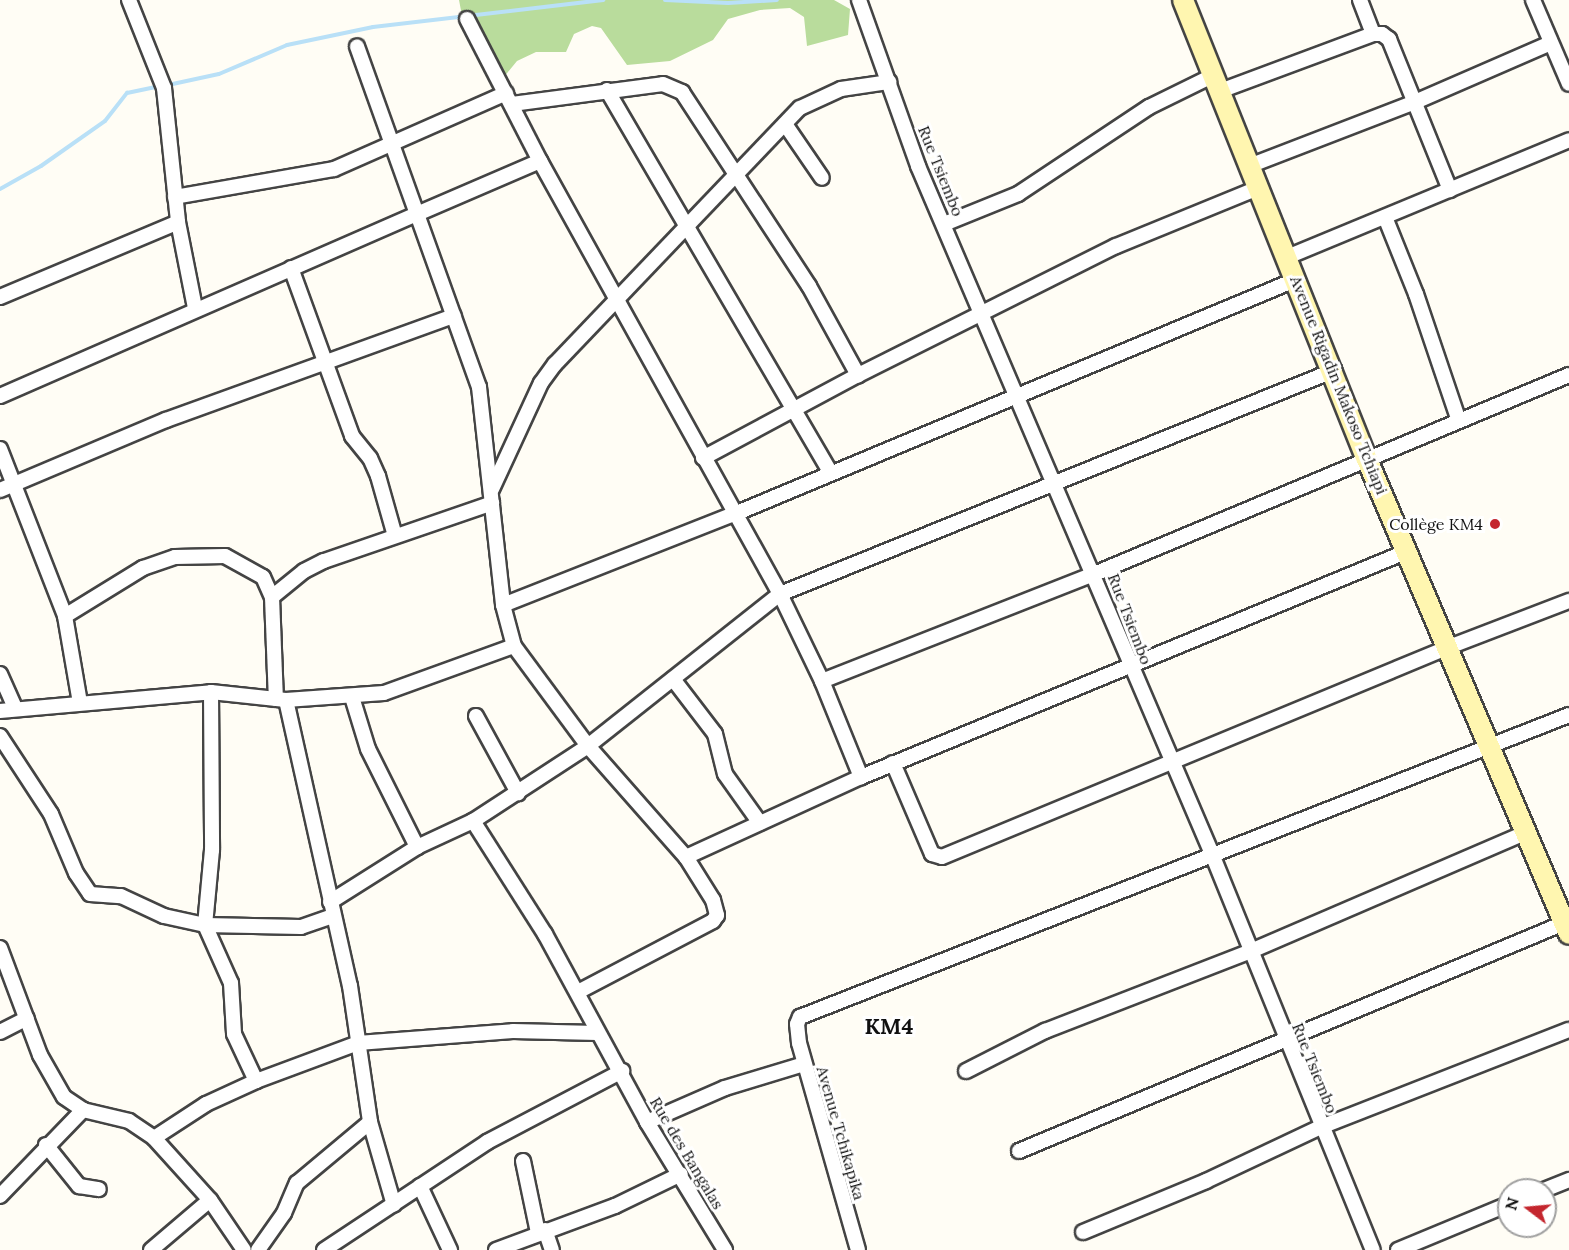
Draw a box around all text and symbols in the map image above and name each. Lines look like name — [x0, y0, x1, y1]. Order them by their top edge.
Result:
street label: Rue Tsiembo — [914, 123, 968, 219]
street label: Avenue Rigadin Makoso Tchiapi — [1286, 273, 1392, 497]
place label: Collège KM4 — [1389, 514, 1483, 534]
marker: Collège KM4 — [1488, 517, 1502, 531]
street label: Rue Tsiembo — [1104, 571, 1156, 667]
district label: KM4 — [864, 1014, 914, 1040]
street label: Rue Tsiembo — [1288, 1020, 1342, 1116]
street label: Avenue Tchikapika — [813, 1064, 869, 1202]
street label: Rue des Bangalas — [646, 1093, 728, 1213]
north arrow — [1497, 1178, 1557, 1238]
text: N — [1500, 1195, 1523, 1212]

